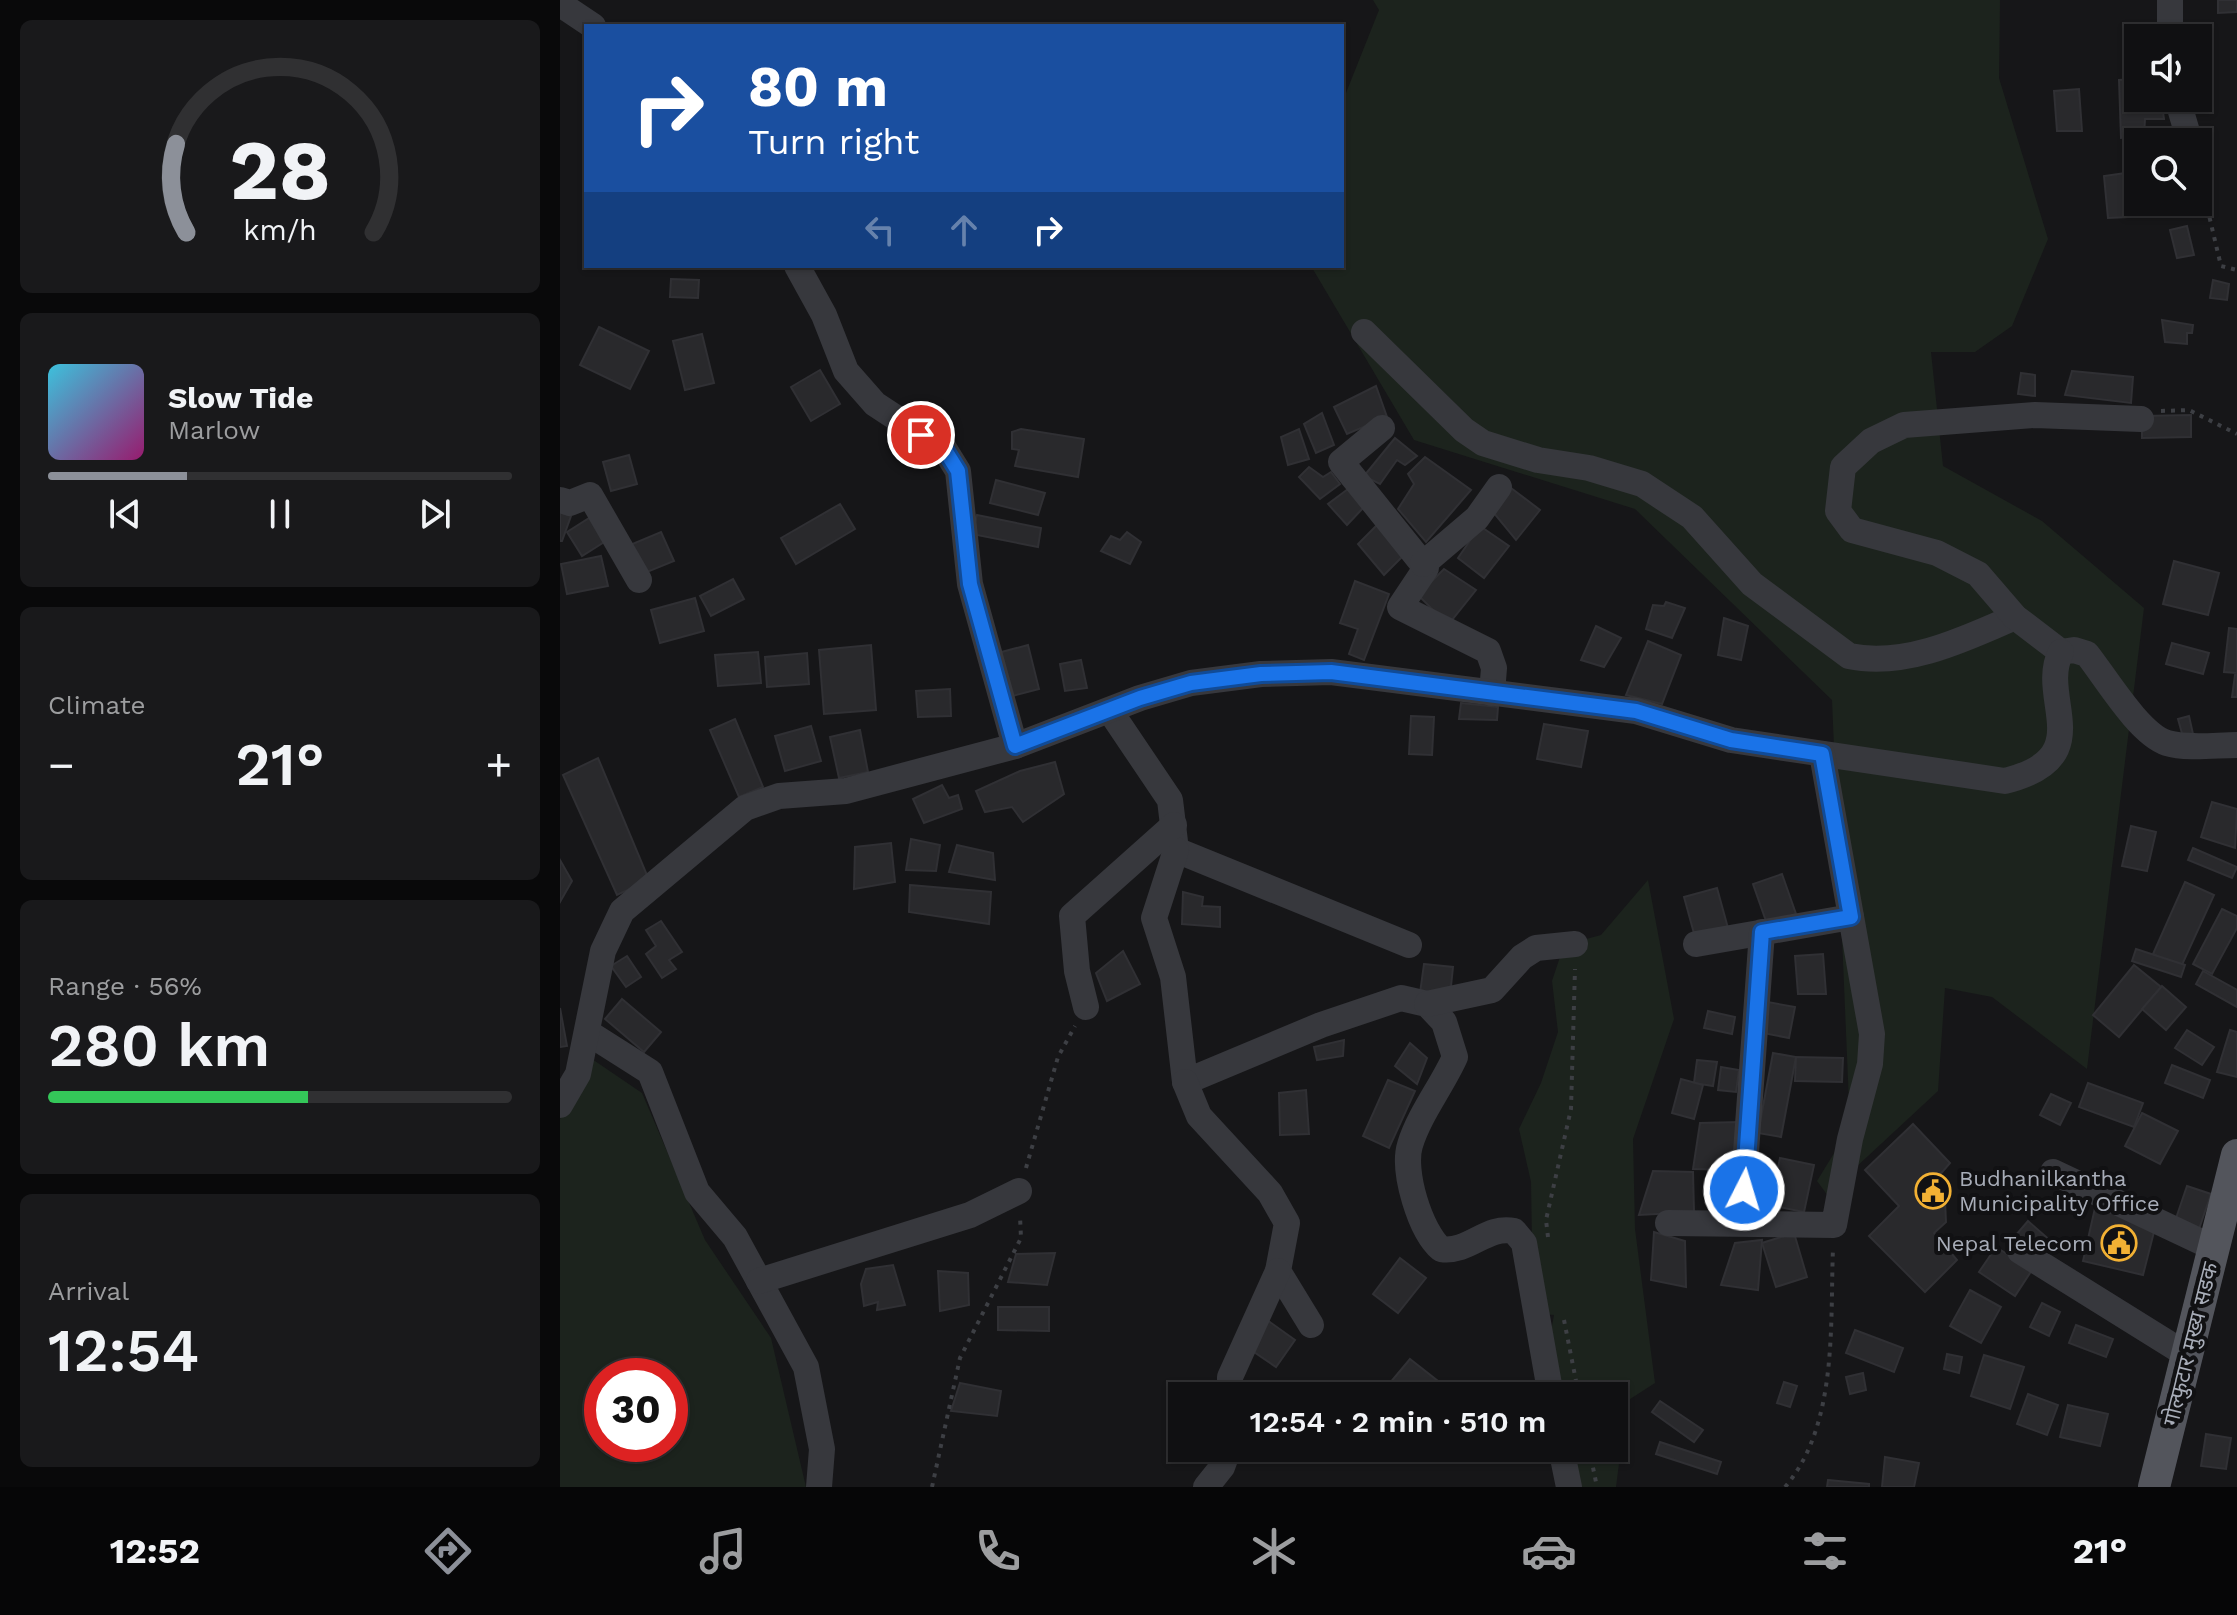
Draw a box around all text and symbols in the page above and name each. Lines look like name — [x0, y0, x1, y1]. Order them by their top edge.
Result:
map controls — [2124, 24, 2212, 216]
button: sound — [2124, 24, 2212, 112]
text: 80 m — [748, 54, 888, 120]
icon: right — [616, 56, 720, 160]
text: 28 — [229, 121, 331, 218]
text: Turn right — [748, 121, 919, 163]
button: search — [2124, 128, 2212, 216]
icon: left — [858, 208, 902, 252]
icon: ahead — [942, 208, 986, 252]
icon: right — [1026, 208, 1070, 252]
text: km/h — [243, 213, 317, 247]
text: Slow Tide — [168, 380, 313, 415]
pin — [887, 401, 955, 469]
icon: arrive — [899, 413, 943, 457]
text: Marlow — [168, 415, 260, 445]
icon: previous — [103, 492, 147, 536]
icon: pause — [258, 492, 302, 536]
icon: next — [413, 492, 457, 536]
text: Climate — [48, 690, 146, 720]
text: 21° — [235, 729, 325, 800]
text: − — [48, 739, 75, 791]
text: + — [485, 739, 512, 791]
text: Range · 56% — [48, 971, 202, 1001]
text: 280 km — [48, 1010, 270, 1081]
position arrow — [1702, 1148, 1786, 1232]
place label: Budhanilkantha Municipality Office — [1959, 1166, 2160, 1216]
public building icon: Budhanilkantha Municipality Office — [1914, 1172, 1952, 1210]
public building icon: Nepal Telecom — [2100, 1224, 2138, 1262]
place label: Nepal Telecom — [1936, 1231, 2093, 1256]
street label: गोल्फुटार मुख्य सडक — [2158, 1259, 2225, 1429]
text: Arrival — [48, 1276, 129, 1306]
text: 12:54 — [48, 1315, 199, 1386]
speed limit sign: 30 — [584, 1358, 688, 1462]
text: 12:54 · 2 min · 510 m — [1250, 1404, 1546, 1439]
icon: directions — [420, 1523, 476, 1579]
icon: music — [695, 1523, 751, 1579]
icon: phone — [970, 1523, 1026, 1579]
icon: climate — [1246, 1523, 1302, 1579]
icon: car — [1521, 1523, 1577, 1579]
icon: filters — [1797, 1523, 1853, 1579]
text: 12:52 — [110, 1530, 200, 1572]
text: 21° — [2072, 1530, 2127, 1572]

